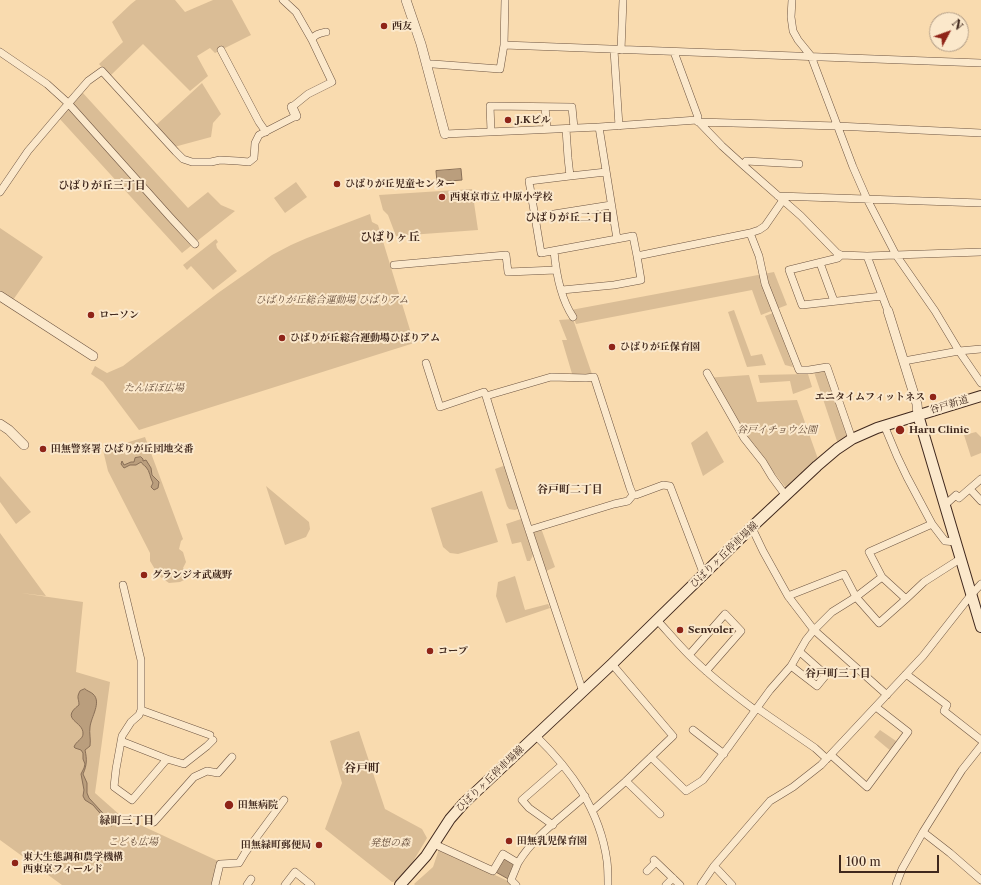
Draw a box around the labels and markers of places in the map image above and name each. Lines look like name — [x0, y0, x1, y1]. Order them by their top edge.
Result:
place label: 西友 — [392, 20, 412, 32]
marker: 西友 — [379, 21, 389, 31]
place label: J.Kビル — [516, 114, 551, 126]
marker: J.Kビル — [503, 115, 513, 125]
place label: ひばりが丘児童センター — [345, 178, 455, 190]
marker: ひばりが丘児童センター — [332, 179, 342, 189]
place label: 西東京市立 中原小学校 — [450, 191, 553, 203]
marker: 西東京市立 中原小学校 — [437, 192, 447, 202]
place label: ローソン — [99, 309, 139, 321]
marker: ローソン — [86, 310, 96, 320]
place label: ひばりが丘総合運動場ひばりアム — [290, 332, 440, 344]
marker: ひばりが丘総合運動場ひばりアム — [277, 333, 287, 343]
place label: ひばりが丘保育園 — [620, 341, 700, 353]
marker: ひばりが丘保育園 — [607, 342, 617, 352]
place label: エニタイムフィットネス — [815, 391, 925, 403]
marker: エニタイムフィットネス — [928, 392, 938, 402]
marker: Haru Clinic — [894, 424, 906, 436]
place label: Haru Clinic — [909, 424, 969, 436]
place label: 田無警察署 ひばりが丘団地交番 — [51, 443, 194, 455]
marker: 田無警察署 ひばりが丘団地交番 — [38, 444, 48, 454]
place label: グランジオ武蔵野 — [152, 569, 232, 581]
marker: グランジオ武蔵野 — [139, 570, 149, 580]
place label: Senvoler — [688, 624, 734, 636]
marker: Senvoler — [675, 625, 685, 635]
place label: コープ — [438, 645, 468, 657]
marker: コープ — [425, 646, 435, 656]
marker: 田無病院 — [223, 799, 235, 811]
place label: 田無病院 — [238, 799, 278, 811]
place label: 田無乳児保育園 — [517, 835, 587, 847]
marker: 田無乳児保育園 — [504, 836, 514, 846]
place label: 田無緑町郵便局 — [241, 839, 311, 851]
marker: 田無緑町郵便局 — [314, 840, 324, 850]
place label: 東大生態調和農学機構 西東京フィールド — [23, 851, 123, 874]
marker: 東大生態調和農学機構 西東京フィールド — [10, 858, 20, 868]

